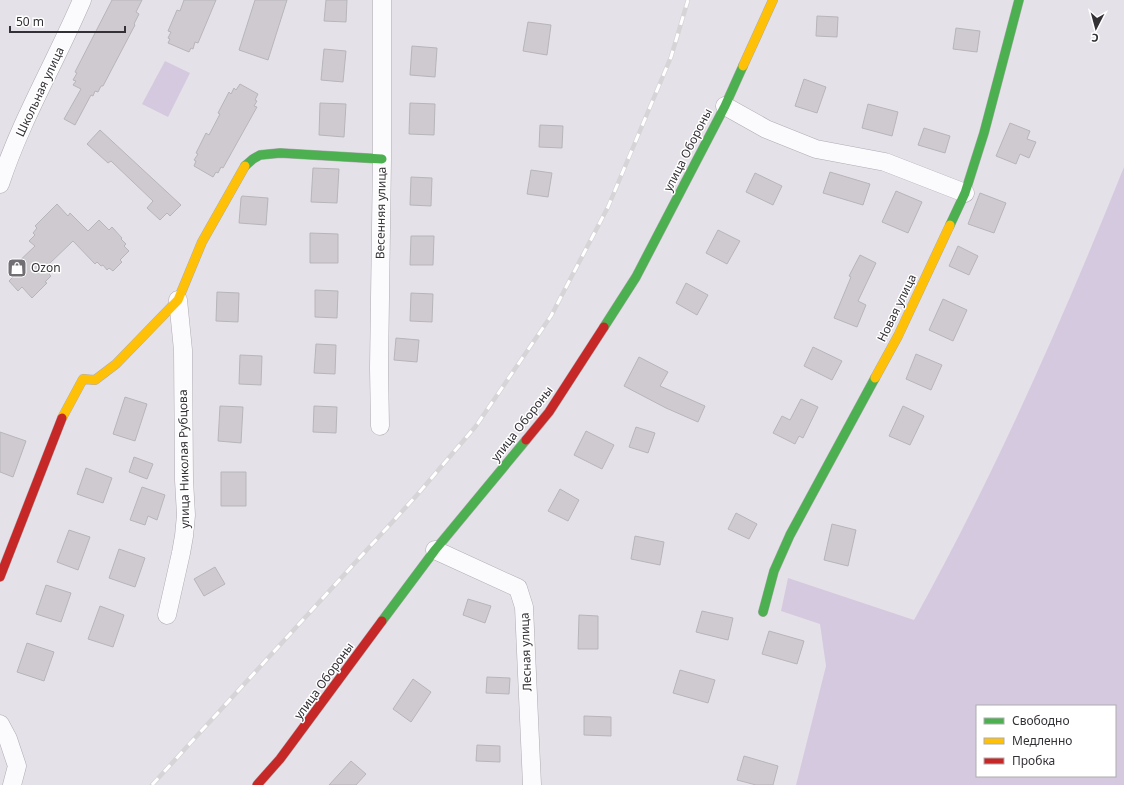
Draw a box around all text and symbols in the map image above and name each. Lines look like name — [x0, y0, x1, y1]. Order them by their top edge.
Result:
scale bar — [10, 8, 125, 34]
north arrow — [1076, 8, 1116, 48]
text: 50 m — [16, 13, 44, 30]
text: С — [1091, 31, 1099, 46]
street label: Школьная улица — [11, 44, 68, 140]
street label: улица Обороны — [659, 105, 716, 194]
street label: Весенняя улица — [371, 167, 390, 259]
shop icon: Ozon — [6, 257, 28, 279]
place label: Ozon — [31, 259, 61, 276]
street label: Новая улица — [873, 271, 920, 345]
street label: улица Обороны — [487, 382, 556, 465]
street label: улица Николая Рубцова — [174, 389, 193, 529]
street label: Лесная улица — [516, 612, 535, 692]
street label: улица Обороны — [290, 639, 357, 723]
legend — [976, 705, 1116, 777]
text: Свободно — [1012, 712, 1070, 729]
text: Медленно — [1012, 732, 1072, 749]
text: Пробка — [1012, 752, 1055, 769]

